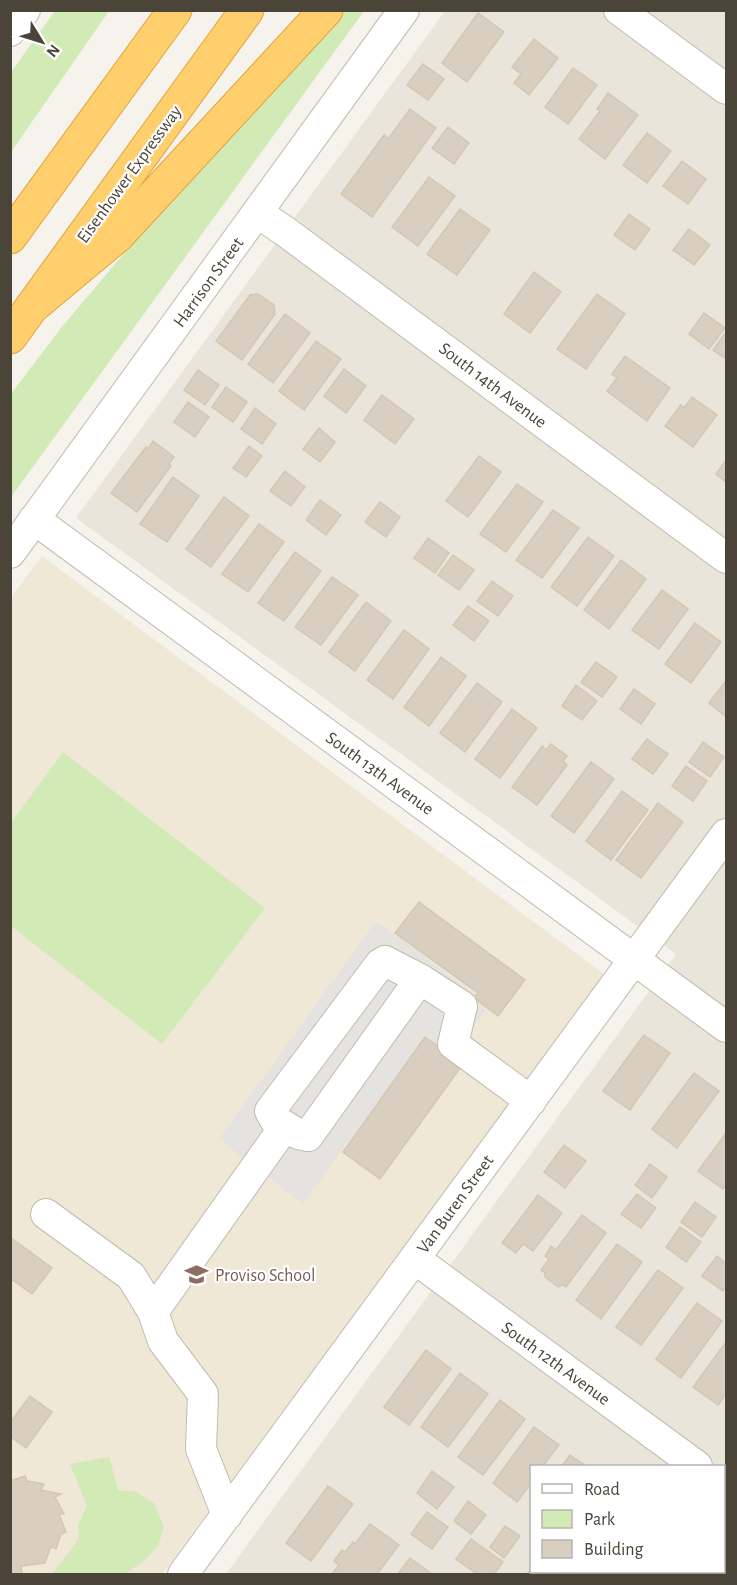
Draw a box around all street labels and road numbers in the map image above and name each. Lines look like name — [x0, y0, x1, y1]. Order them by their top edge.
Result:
street label: Eisenhower Expressway — [74, 102, 186, 247]
street label: Harrison Street — [170, 234, 247, 331]
street label: South 14th Avenue — [435, 340, 550, 432]
street label: South 13th Avenue — [322, 729, 437, 819]
street label: Van Buren Street — [414, 1152, 498, 1257]
street label: South 12th Avenue — [498, 1319, 613, 1409]

